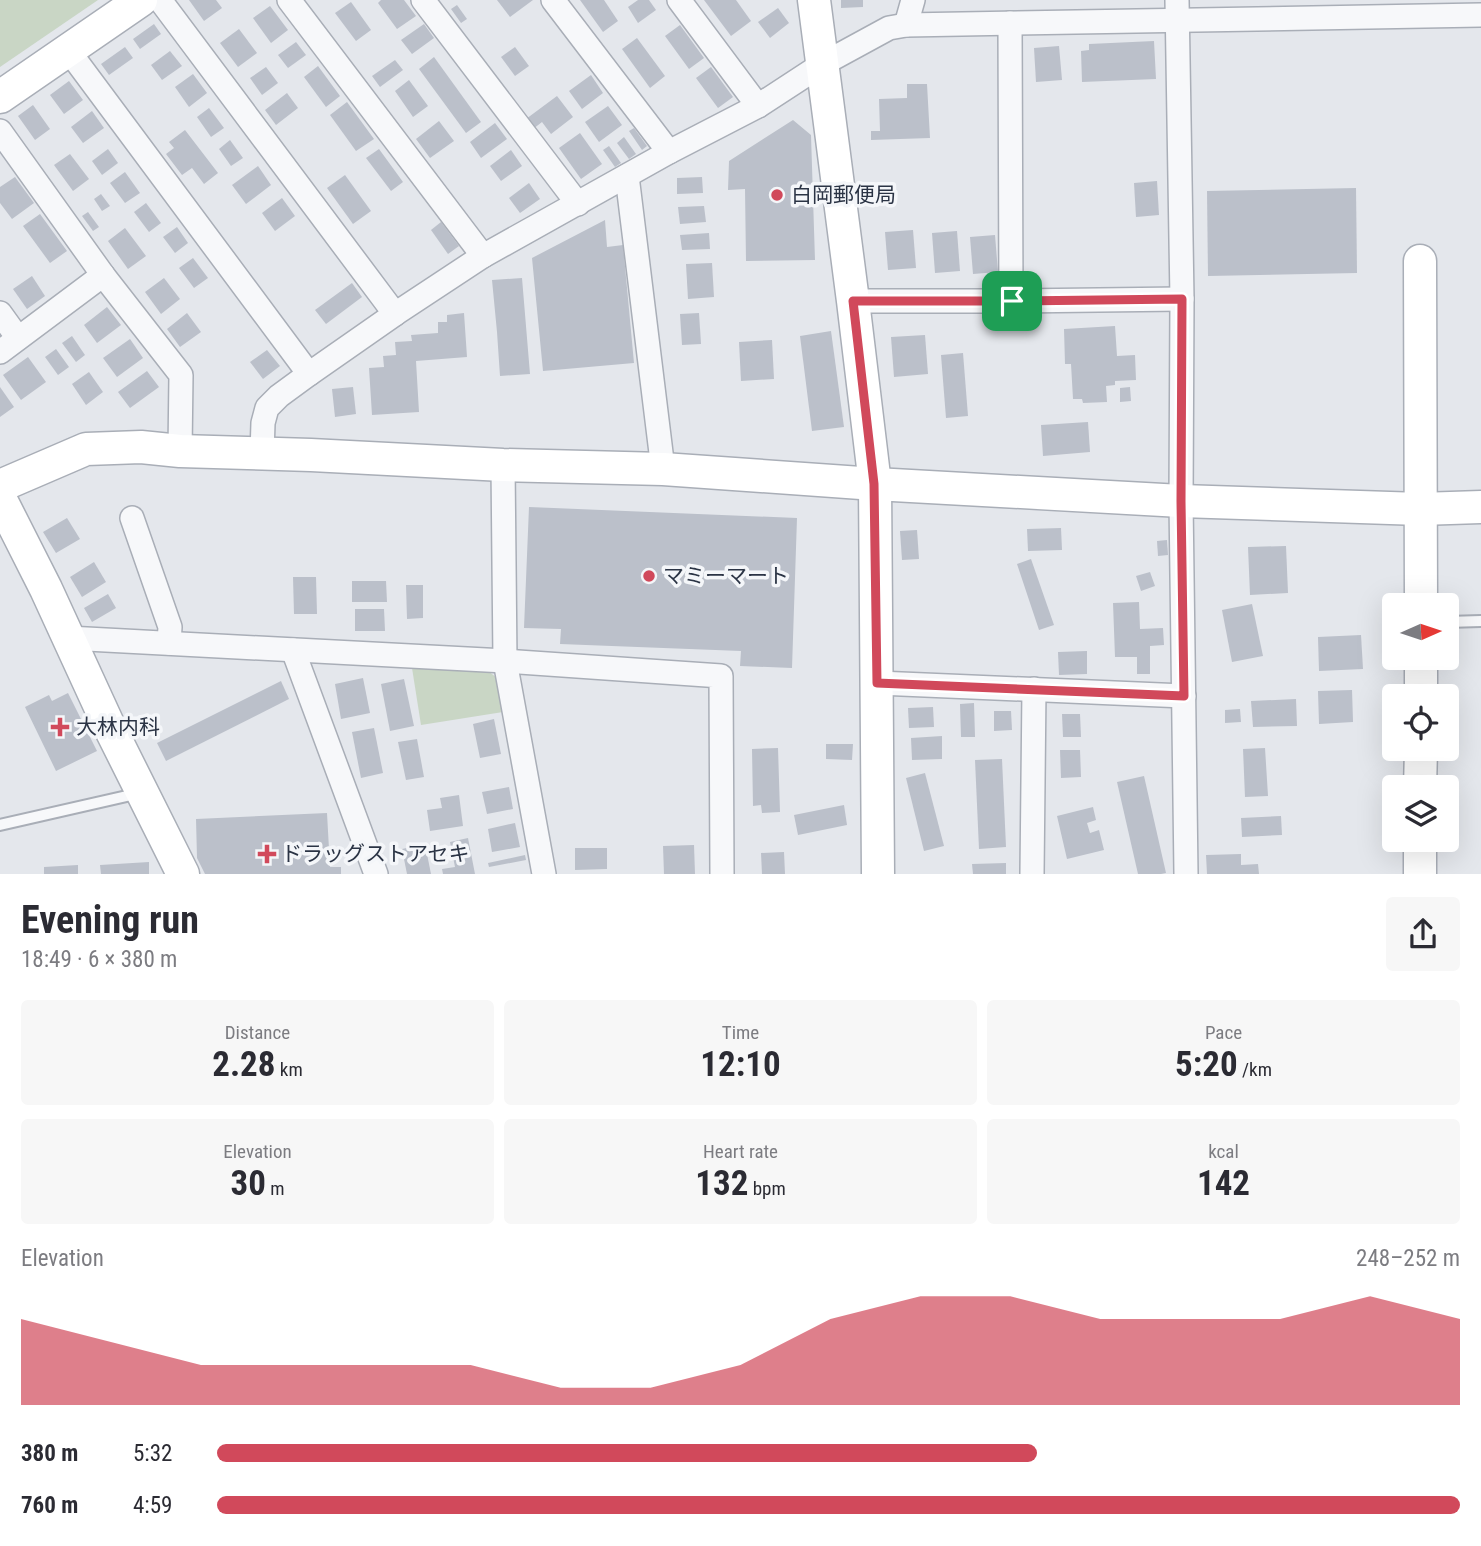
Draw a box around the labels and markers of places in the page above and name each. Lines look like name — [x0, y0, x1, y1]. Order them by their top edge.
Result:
place label: 白岡郵便局 — [791, 183, 896, 207]
marker: 白岡郵便局 — [769, 187, 785, 203]
pin — [982, 271, 1042, 331]
place label: マミーマート — [663, 564, 789, 588]
marker: マミーマート — [641, 568, 657, 584]
place label: 大林内科 — [76, 715, 160, 739]
marker: 大林内科 — [50, 717, 70, 737]
place label: ドラッグストアセキ — [281, 842, 470, 866]
marker: ドラッグストアセキ — [259, 846, 275, 862]

